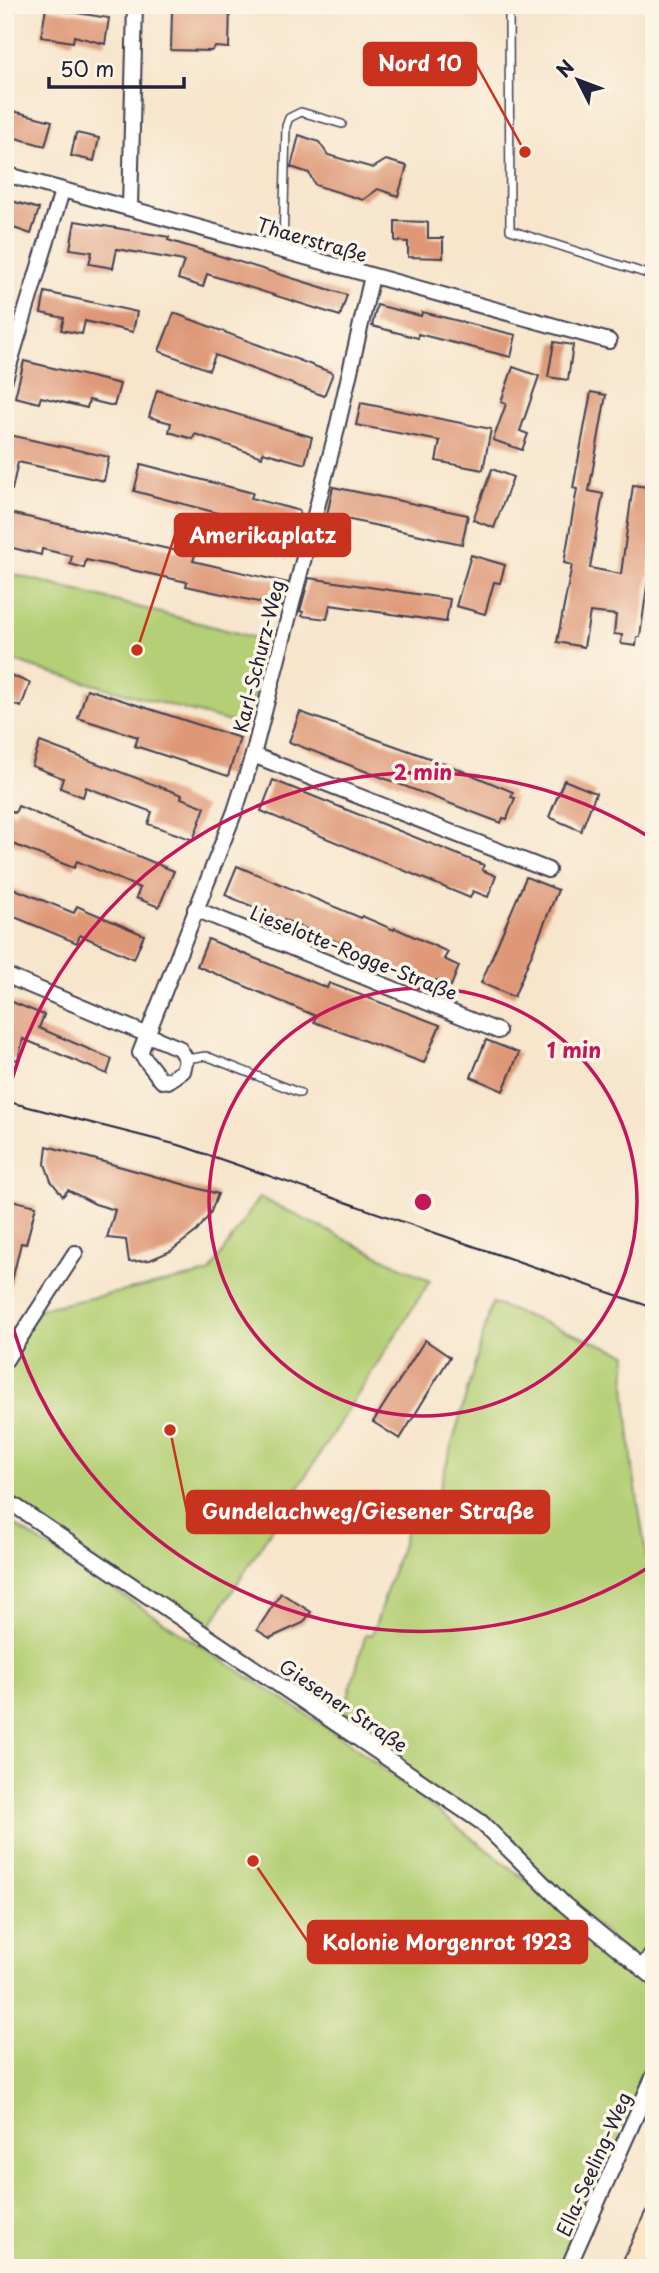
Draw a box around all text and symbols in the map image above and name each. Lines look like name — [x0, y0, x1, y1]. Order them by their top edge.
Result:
callout: Nord 10 — [364, 43, 476, 85]
scale bar — [49, 46, 184, 90]
text: Nord 10 — [378, 46, 462, 78]
north arrow — [544, 46, 614, 116]
text: 50 m — [60, 52, 114, 84]
text: N — [549, 53, 580, 83]
street label: Thaerstraße — [253, 210, 371, 268]
callout: Amerikaplatz — [175, 514, 350, 556]
text: Amerikaplatz — [188, 518, 337, 550]
street label: Karl-Schurz-Weg — [225, 577, 291, 735]
text: 2 min — [394, 755, 452, 787]
street label: Lieselotte-Rogge-Straße — [246, 898, 462, 1006]
text: 1 min — [547, 1033, 601, 1065]
centre of rings — [411, 1190, 435, 1214]
callout: Gundelachweg/Giesener Straße — [187, 1491, 549, 1533]
text: Gundelachweg/Giesener Straße — [202, 1494, 534, 1526]
street label: Giesener Straße — [274, 1652, 414, 1758]
callout: Kolonie Morgenrot 1923 — [308, 1921, 587, 1963]
text: Kolonie Morgenrot 1923 — [322, 1925, 572, 1957]
street label: Ella-Seeling-Weg — [549, 2087, 637, 2241]

